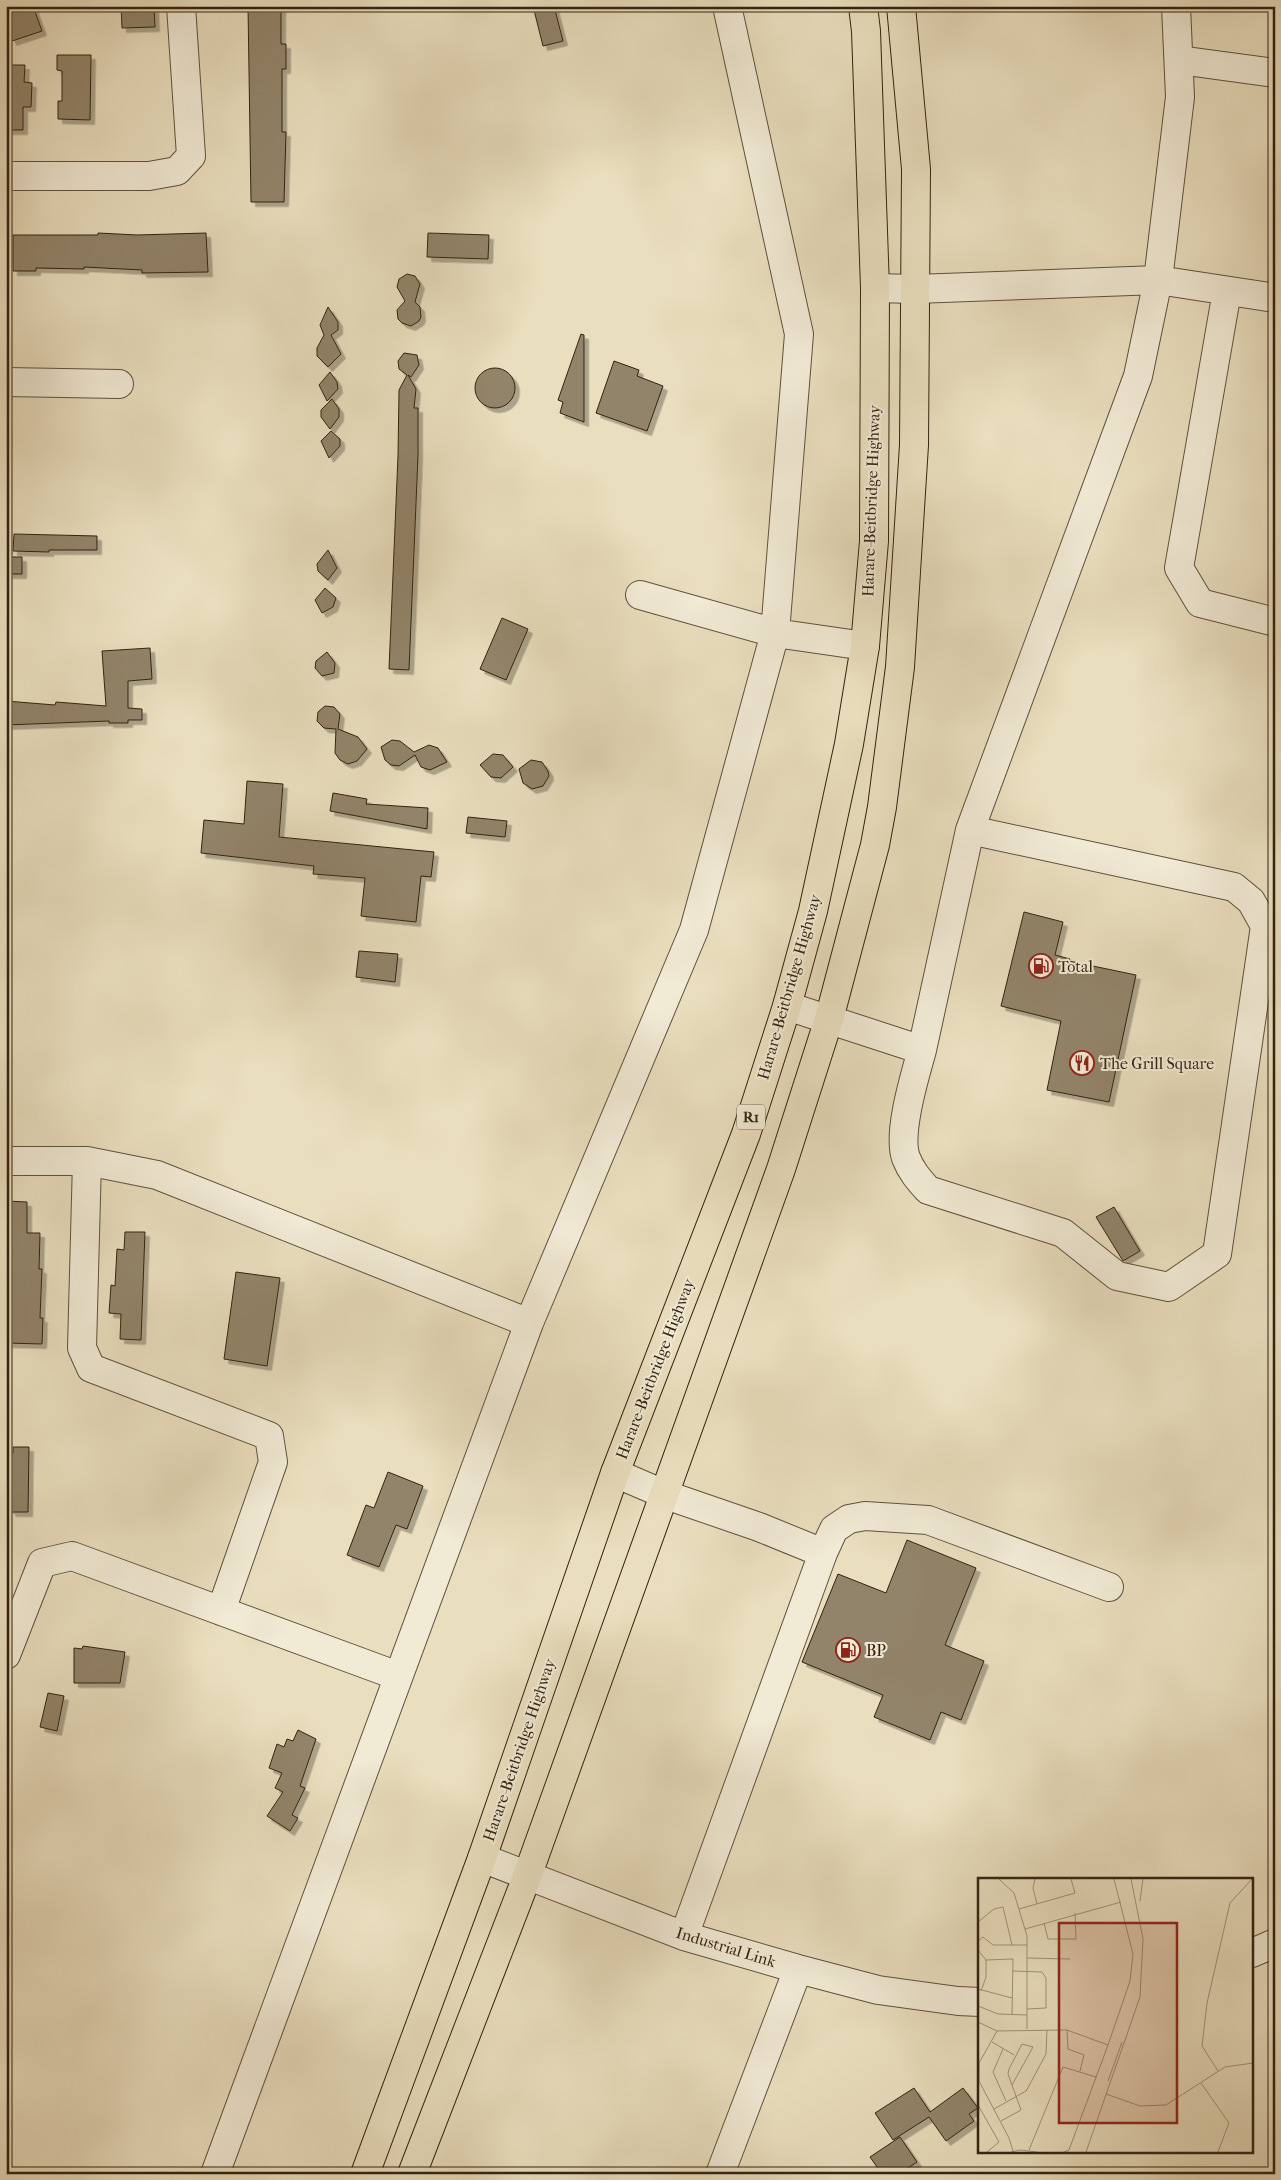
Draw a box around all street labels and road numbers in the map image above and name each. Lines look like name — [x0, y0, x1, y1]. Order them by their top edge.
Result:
street label: Harare-Beitbridge Highway — [858, 404, 884, 597]
street label: Harare-Beitbridge Highway — [753, 892, 825, 1082]
road number: R1 — [737, 1104, 765, 1130]
street label: Harare-Beitbridge Highway — [612, 1276, 698, 1462]
street label: Harare-Beitbridge Highway — [479, 1656, 559, 1844]
street label: Industrial Link — [674, 1923, 779, 1971]

